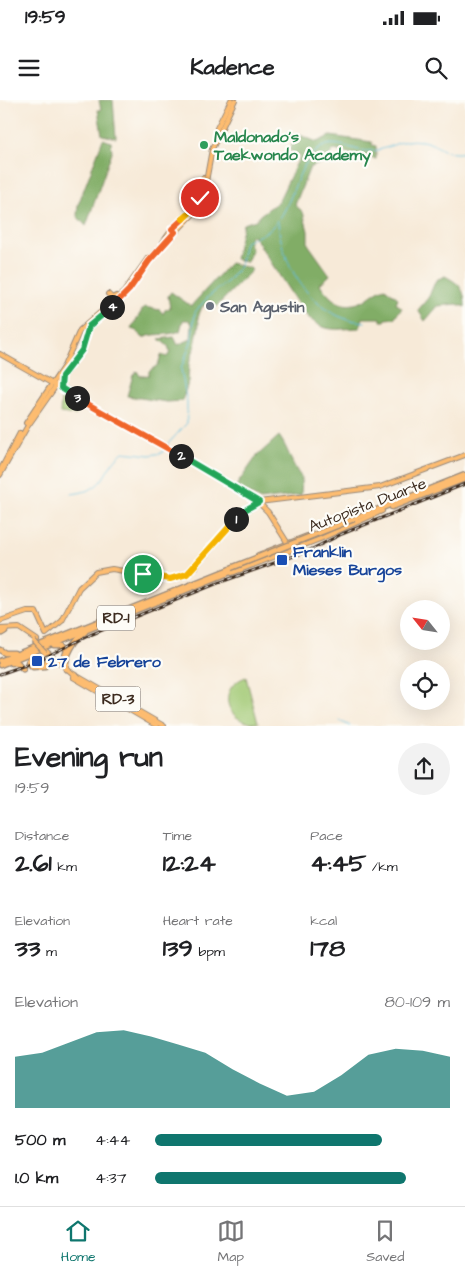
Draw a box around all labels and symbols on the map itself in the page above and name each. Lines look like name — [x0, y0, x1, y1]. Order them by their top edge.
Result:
place label: Maldonado's Taekwondo Academy — [213, 126, 371, 167]
marker: Maldonado's Taekwondo Academy — [198, 139, 210, 151]
pin — [179, 177, 221, 219]
pin: 4 — [100, 294, 124, 320]
place label: San Agustin — [219, 296, 304, 320]
marker: San Agustin — [204, 300, 216, 312]
pin: 3 — [64, 386, 90, 410]
pin: 2 — [168, 444, 194, 468]
street label: Autopista Duarte — [305, 472, 430, 538]
pin: 1 — [224, 506, 248, 532]
place label: Franklin Mieses Burgos — [293, 541, 402, 583]
pin — [122, 553, 164, 595]
marker: Franklin Mieses Burgos — [275, 553, 289, 567]
north arrow — [400, 600, 450, 650]
road number: RD-1 — [97, 606, 135, 630]
place label: 27 de Febrero — [47, 651, 162, 673]
marker: 27 de Febrero — [30, 654, 44, 668]
road number: RD-3 — [96, 686, 140, 712]

